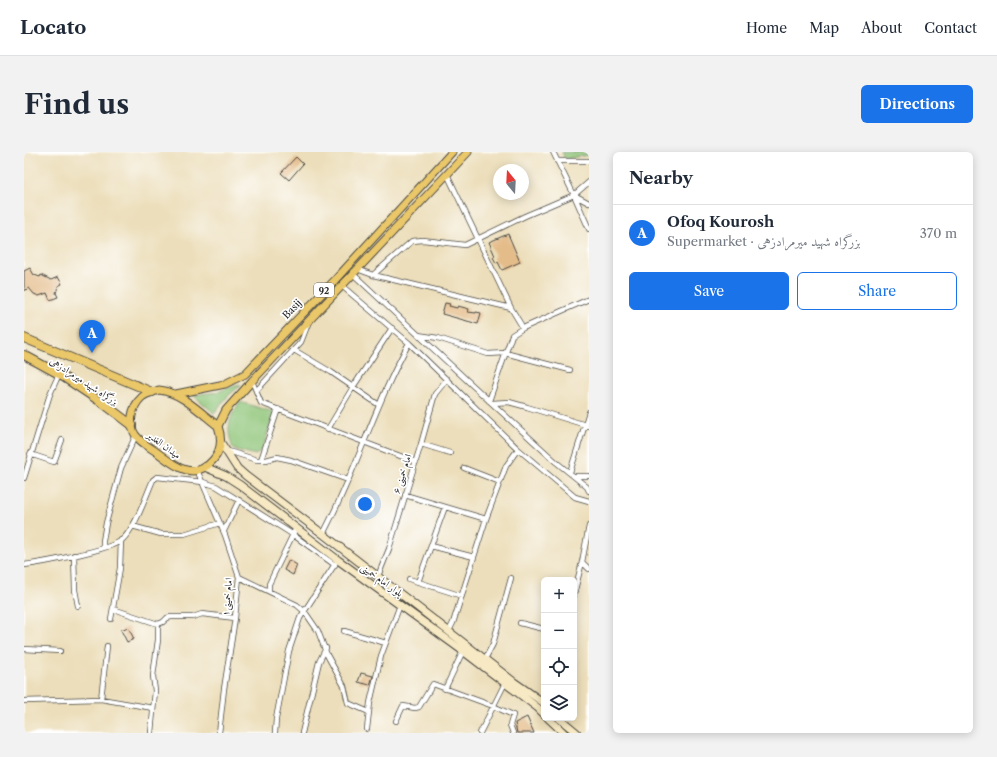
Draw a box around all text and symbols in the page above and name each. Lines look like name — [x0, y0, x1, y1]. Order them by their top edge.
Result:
text: Locato — [20, 16, 86, 39]
text: Home — [746, 19, 787, 37]
text: Map — [809, 19, 839, 37]
text: About — [861, 19, 902, 37]
text: Contact — [924, 19, 977, 37]
button: Directions — [861, 85, 973, 123]
text: Find us — [24, 87, 129, 121]
north arrow — [493, 164, 529, 200]
text: Nearby — [629, 168, 693, 188]
text: Ofoq Kourosh — [667, 212, 774, 231]
text: A — [637, 225, 647, 241]
text: 370 m — [920, 225, 957, 241]
text: Supermarket · بزرگراه شهید میرمرادزهی — [667, 233, 860, 249]
button: Save — [629, 272, 789, 310]
button: Share — [797, 272, 957, 310]
road number: 92 — [314, 283, 334, 297]
street label: Basij — [280, 296, 305, 322]
pin: A — [79, 320, 105, 353]
street label: بزرگراه شهید میرمرادزهی — [47, 354, 121, 409]
street label: میدان الغدیر — [144, 428, 184, 462]
street label: امام خمینی ۶ — [389, 452, 417, 496]
your location — [355, 494, 375, 514]
street label: بلوار امام خمینی — [357, 560, 406, 602]
street label: امام خمینی۱ — [219, 577, 238, 617]
map controls — [541, 577, 577, 721]
button: + — [541, 577, 577, 613]
button: − — [541, 613, 577, 649]
button: locate — [541, 649, 577, 685]
button: layers — [541, 685, 577, 721]

